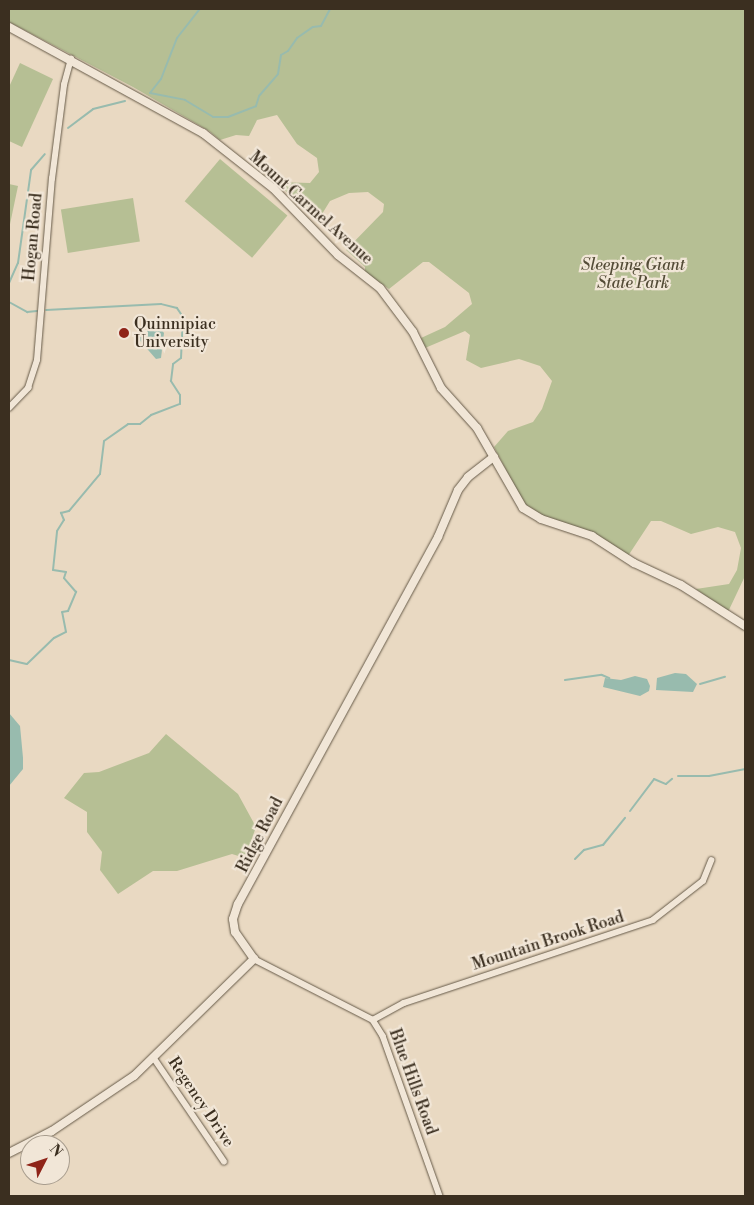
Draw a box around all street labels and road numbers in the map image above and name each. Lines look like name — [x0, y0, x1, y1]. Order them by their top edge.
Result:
street label: Mount Carmel Avenue — [245, 147, 377, 269]
street label: Hogan Road — [20, 192, 46, 282]
street label: Ridge Road — [233, 794, 287, 876]
street label: Mountain Brook Road — [470, 907, 626, 975]
street label: Blue Hills Road — [385, 1026, 441, 1138]
street label: Regency Drive — [164, 1053, 238, 1151]

